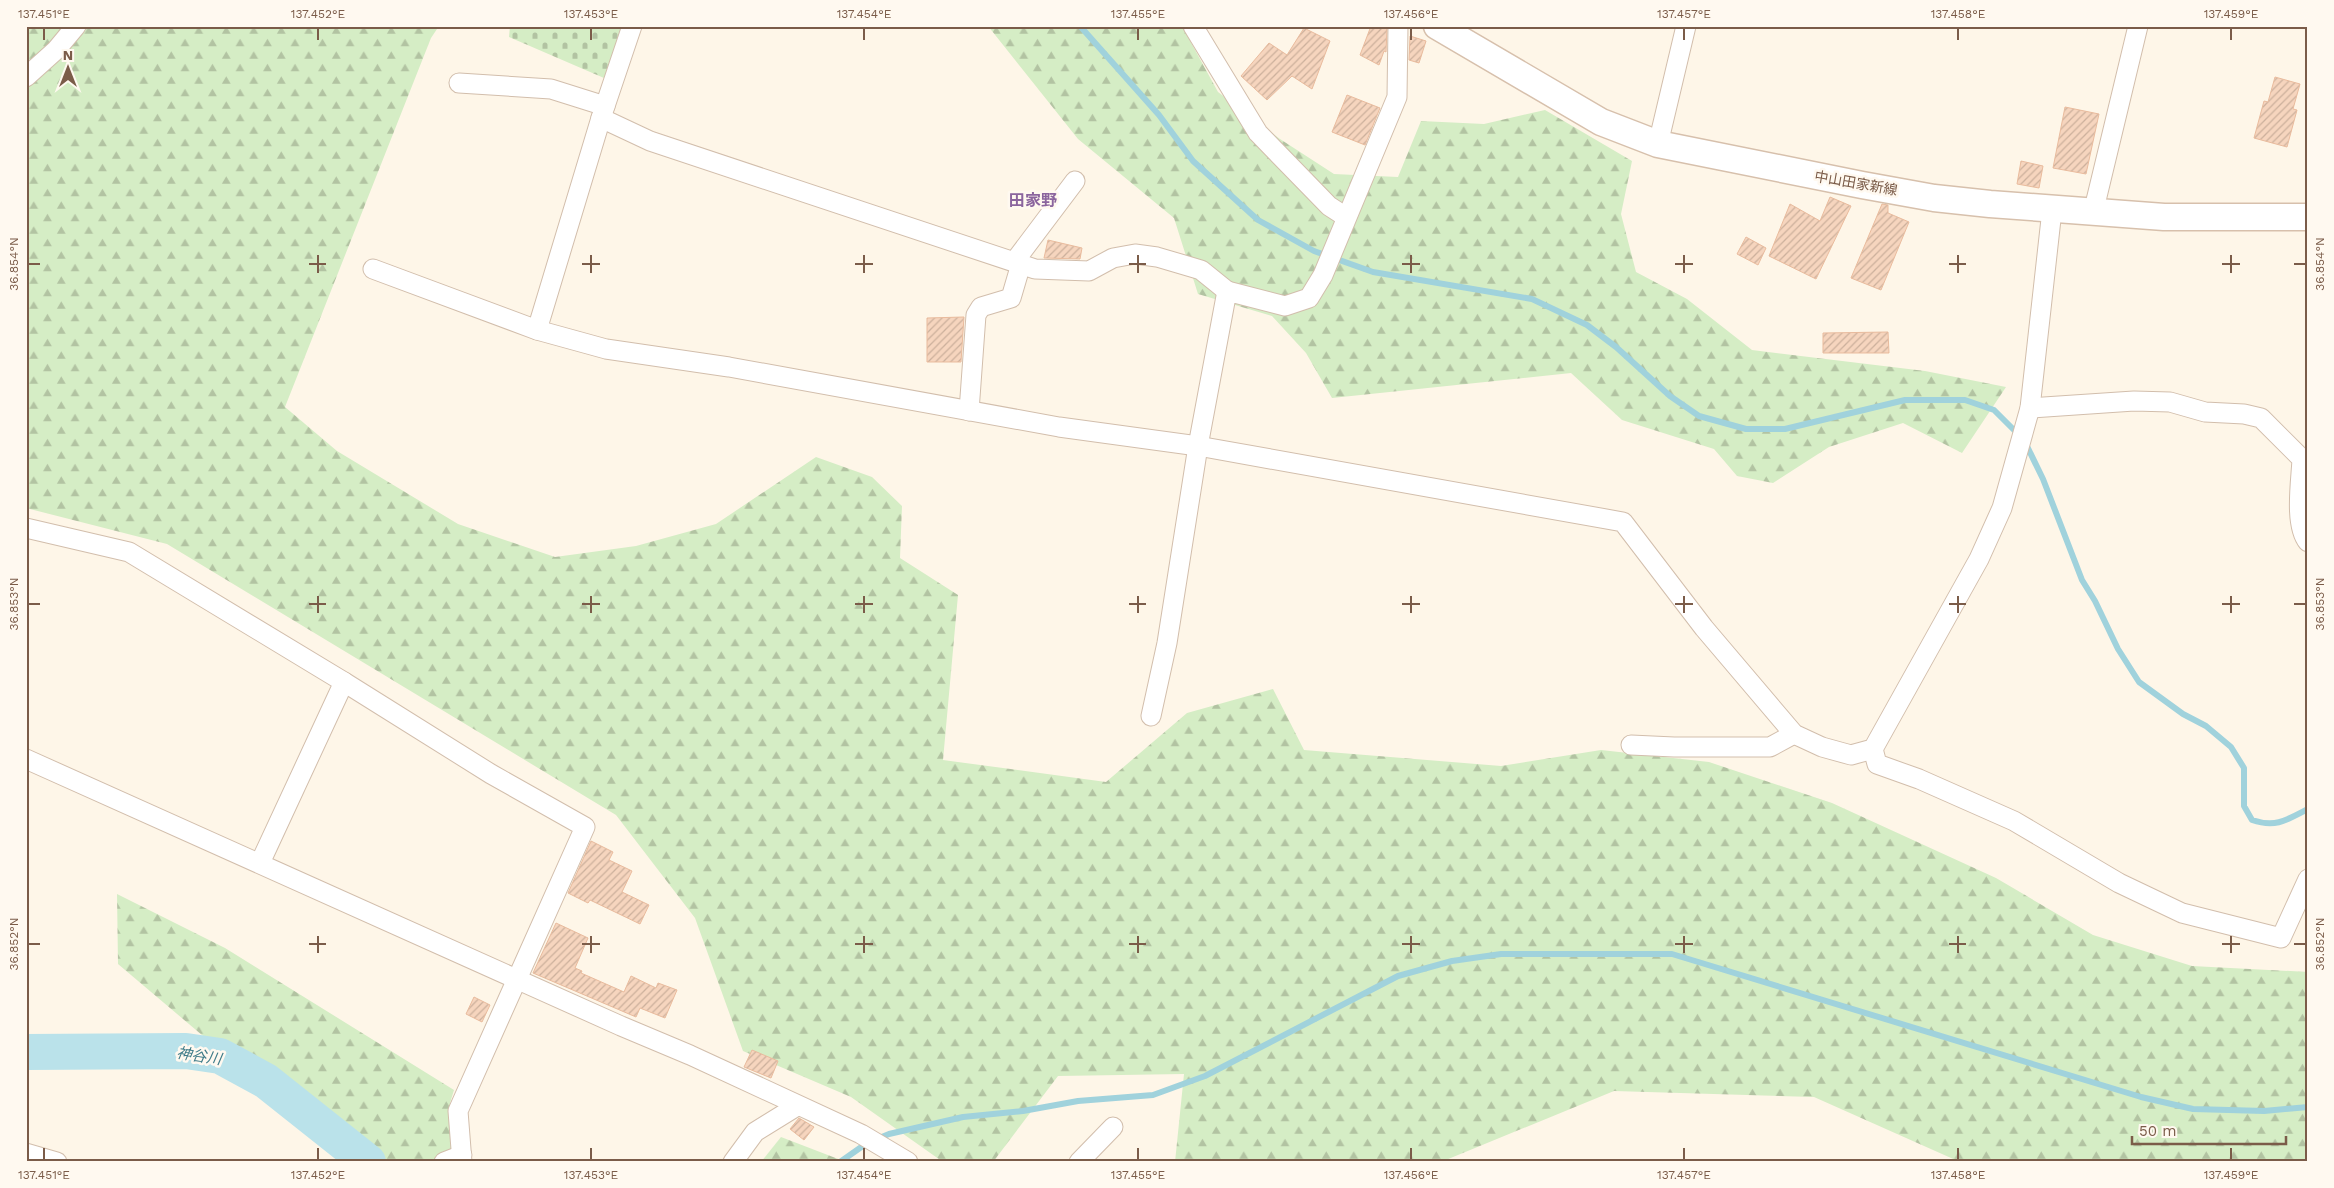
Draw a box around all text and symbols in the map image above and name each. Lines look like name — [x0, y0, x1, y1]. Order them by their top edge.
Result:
text: 137.451°E — [18, 7, 70, 21]
text: 137.452°E — [291, 7, 346, 21]
text: 137.453°E — [564, 7, 619, 21]
text: 137.454°E — [837, 7, 892, 21]
text: 137.455°E — [1111, 7, 1166, 21]
text: 137.456°E — [1384, 7, 1439, 21]
text: 137.457°E — [1657, 7, 1711, 21]
text: 137.458°E — [1931, 7, 1986, 21]
text: 137.459°E — [2204, 7, 2259, 21]
north arrow — [42, 42, 92, 92]
text: N — [63, 47, 73, 63]
street label: 中山田家新線 — [1813, 168, 1899, 198]
district label: 田家野 — [1009, 191, 1057, 210]
text: 36.854°N — [7, 237, 21, 291]
text: 36.854°N — [2313, 237, 2327, 291]
text: 36.853°N — [7, 577, 21, 631]
text: 36.853°N — [2313, 577, 2327, 631]
text: 36.852°N — [7, 917, 21, 971]
text: 36.852°N — [2313, 917, 2327, 971]
water label: 神谷川 — [175, 1044, 225, 1069]
scale bar — [2132, 1113, 2285, 1145]
text: 50 m — [2139, 1122, 2176, 1140]
text: 137.451°E — [18, 1168, 70, 1182]
text: 137.452°E — [291, 1168, 346, 1182]
text: 137.453°E — [564, 1168, 619, 1182]
text: 137.454°E — [837, 1168, 892, 1182]
text: 137.455°E — [1111, 1168, 1166, 1182]
text: 137.456°E — [1384, 1168, 1439, 1182]
text: 137.457°E — [1657, 1168, 1711, 1182]
text: 137.458°E — [1931, 1168, 1986, 1182]
text: 137.459°E — [2204, 1168, 2259, 1182]

